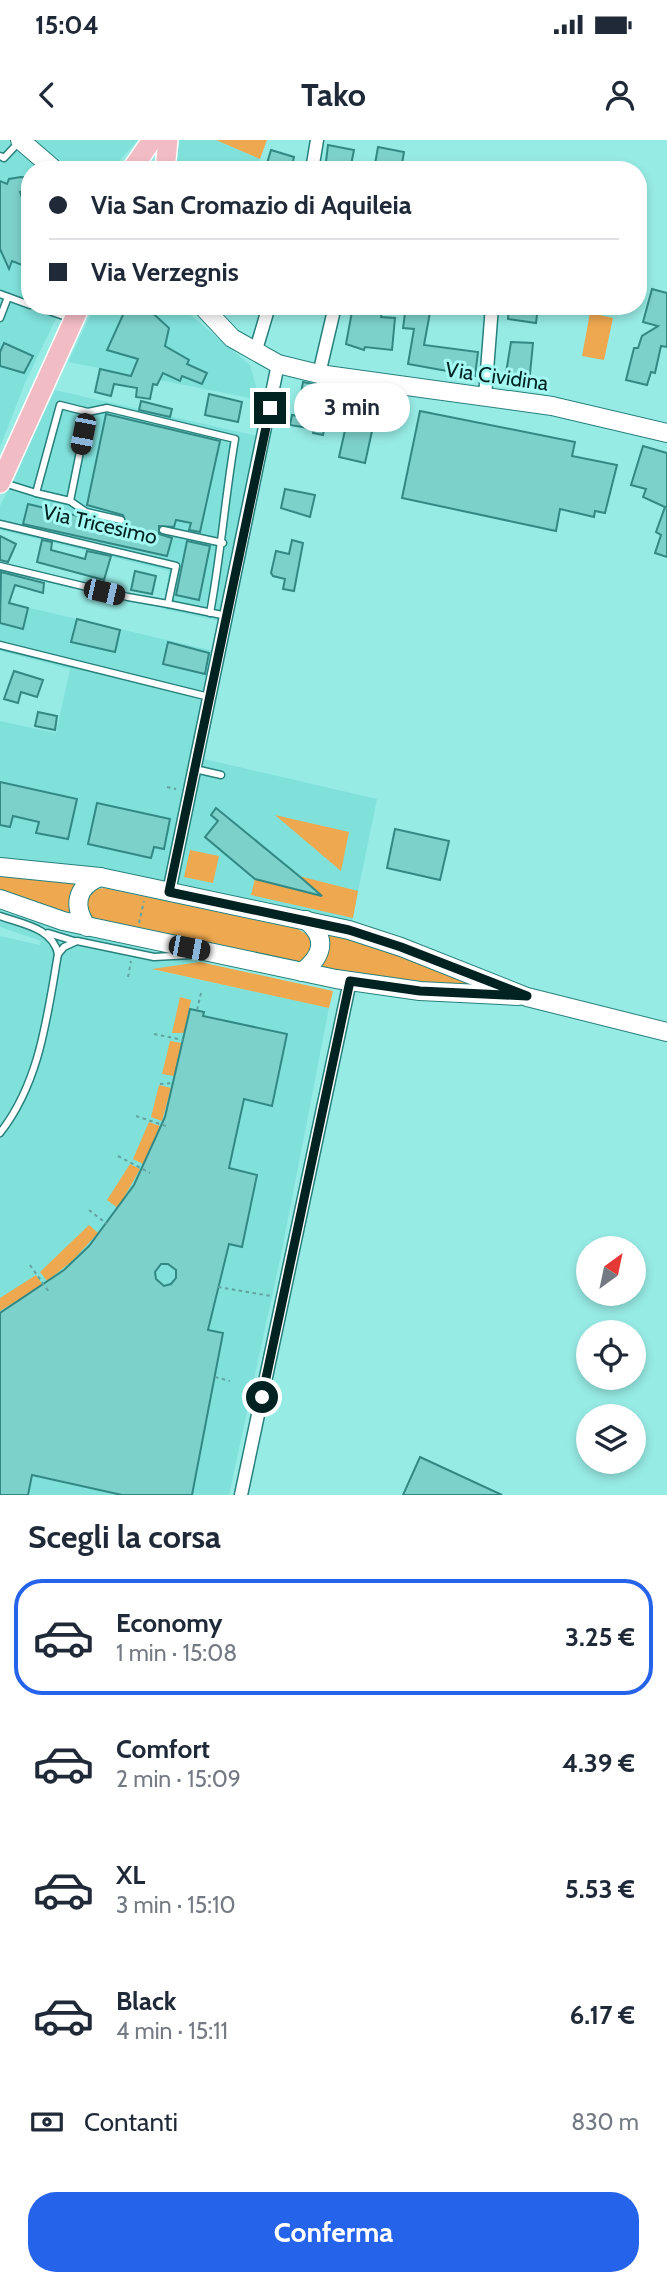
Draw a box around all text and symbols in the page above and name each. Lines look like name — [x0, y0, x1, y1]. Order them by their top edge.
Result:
text: 15:04 — [35, 9, 99, 41]
text: Tako — [301, 75, 366, 114]
icon: back — [28, 76, 66, 114]
icon: person — [601, 76, 639, 114]
text: Via San Cromazio di Aquileia — [91, 189, 412, 221]
text: Via Verzegnis — [91, 256, 239, 288]
street label: Via Cividina — [444, 356, 550, 396]
callout: 3 min — [294, 384, 410, 432]
route end — [254, 392, 286, 424]
text: 3 min — [324, 393, 380, 421]
car — [69, 411, 98, 457]
street label: Via Tricesimo — [40, 499, 160, 549]
car — [82, 577, 127, 607]
car — [167, 934, 212, 962]
north arrow — [576, 1236, 646, 1306]
map controls — [576, 1236, 646, 1474]
button: locate — [576, 1320, 646, 1390]
route start — [246, 1381, 278, 1413]
button: layers — [576, 1404, 646, 1474]
text: Scegli la corsa — [28, 1517, 221, 1556]
icon: car — [32, 1606, 95, 1669]
text: Economy — [116, 1607, 222, 1639]
text: 3.25 € — [565, 1621, 635, 1653]
text: 1 min · 15:08 — [116, 1639, 237, 1667]
icon: car — [32, 1732, 95, 1795]
text: Comfort — [116, 1733, 210, 1765]
text: 4.39 € — [562, 1747, 635, 1779]
text: 2 min · 15:09 — [116, 1765, 241, 1793]
icon: car — [32, 1858, 95, 1921]
text: XL — [116, 1859, 145, 1891]
text: 5.53 € — [565, 1873, 635, 1905]
text: 3 min · 15:10 — [116, 1891, 236, 1919]
icon: car — [32, 1984, 95, 2047]
text: Black — [116, 1985, 176, 2017]
text: 6.17 € — [570, 1999, 635, 2031]
text: 4 min · 15:11 — [116, 2017, 228, 2045]
icon: cash — [28, 2103, 66, 2141]
text: Contanti — [84, 2106, 178, 2138]
text: 830 m — [571, 2108, 639, 2136]
button: Conferma — [28, 2192, 639, 2272]

